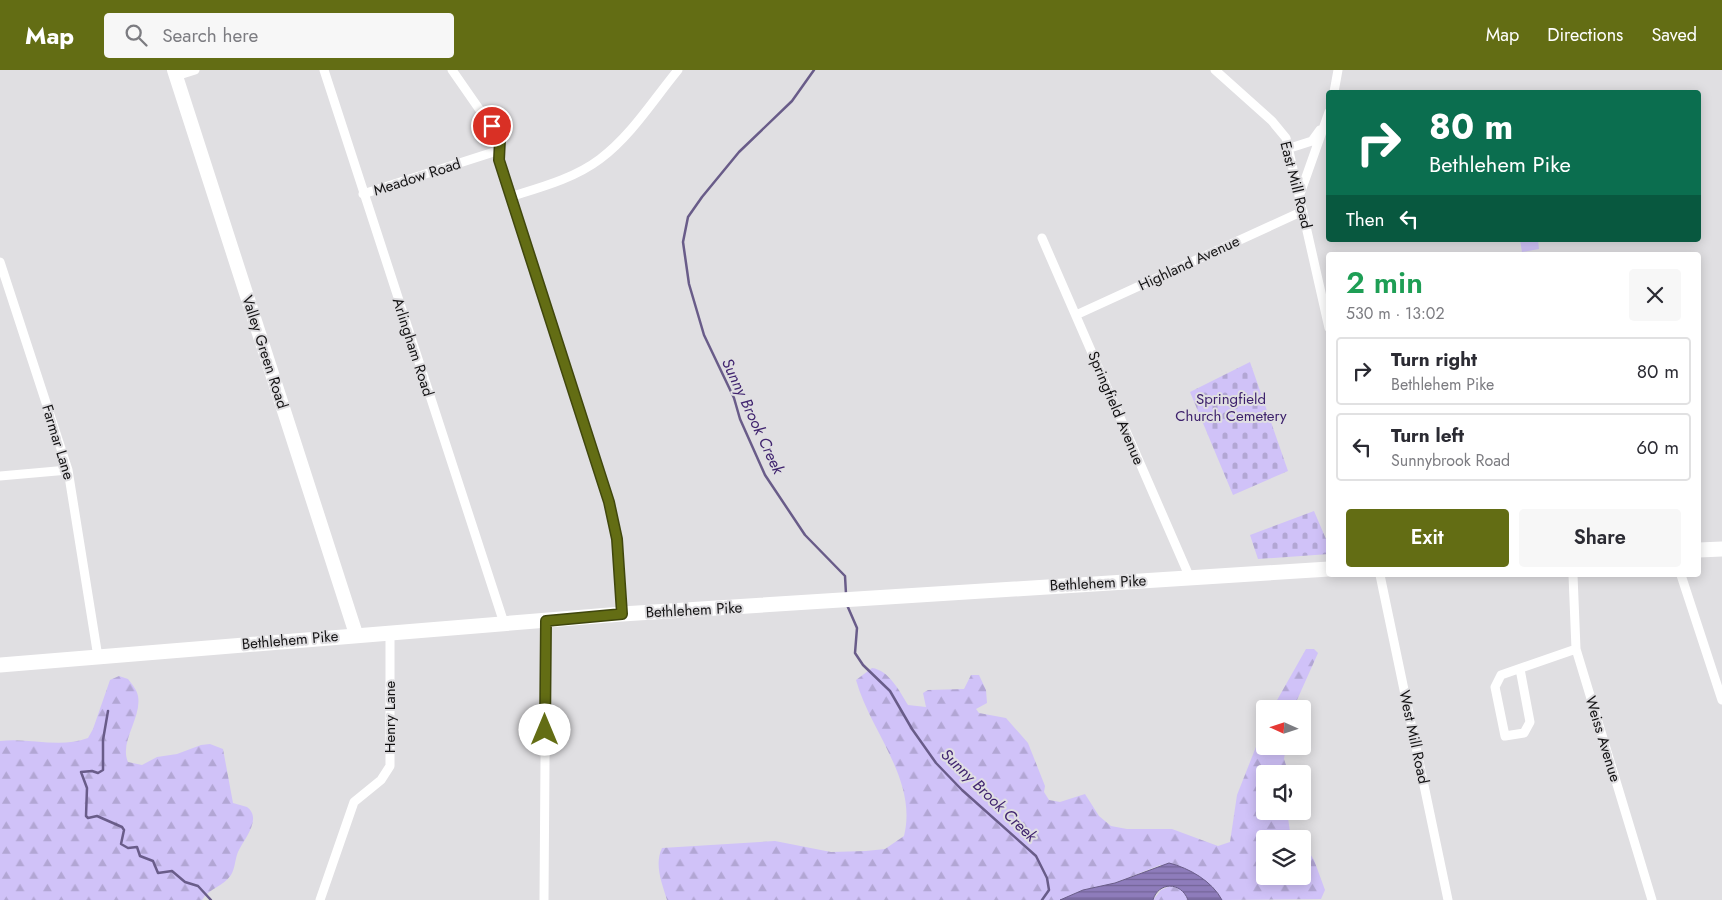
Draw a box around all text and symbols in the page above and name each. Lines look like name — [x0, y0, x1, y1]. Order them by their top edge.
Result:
search box — [104, 13, 454, 58]
text: Map — [25, 18, 74, 53]
icon: search — [122, 21, 150, 49]
text: Search here — [162, 22, 258, 49]
text: Map — [1486, 22, 1519, 48]
text: Directions — [1547, 22, 1623, 48]
text: Saved — [1651, 22, 1697, 48]
text: 80 m — [1429, 102, 1513, 152]
pin — [471, 105, 513, 147]
icon: right — [1346, 110, 1411, 175]
icon: arrive — [478, 112, 506, 140]
street label: East Mill Road — [1275, 139, 1317, 231]
text: Bethlehem Pike — [1429, 148, 1571, 180]
street label: Meadow Road — [370, 153, 464, 201]
icon: left — [1395, 205, 1423, 233]
text: Then — [1346, 206, 1385, 233]
street label: Highland Avenue — [1135, 230, 1243, 296]
text: 2 min — [1346, 261, 1423, 304]
button: close — [1629, 269, 1681, 321]
street label: Valley Green Road — [236, 293, 294, 411]
street label: Arlingham Road — [387, 295, 439, 399]
text: 530 m · 13:02 — [1346, 302, 1444, 325]
text: Turn right — [1391, 346, 1477, 373]
street label: Springfield Avenue — [1082, 348, 1150, 468]
water label: Sunny Brook Creek — [716, 354, 790, 479]
icon: right — [1348, 357, 1376, 385]
text: 80 m — [1637, 358, 1679, 385]
text: Bethlehem Pike — [1391, 373, 1494, 396]
park label: Springfield Church Cemetery — [1175, 388, 1287, 427]
street label: Farmar Lane — [36, 402, 80, 483]
text: Turn left — [1391, 422, 1464, 449]
icon: left — [1348, 433, 1376, 461]
text: 60 m — [1636, 434, 1679, 461]
text: Sunnybrook Road — [1391, 449, 1510, 472]
button: Exit — [1346, 509, 1509, 567]
button: Share — [1519, 509, 1681, 567]
street label: Bethlehem Pike — [1049, 569, 1147, 597]
street label: Bethlehem Pike — [645, 596, 743, 624]
street label: Bethlehem Pike — [241, 625, 339, 655]
street label: Henry Lane — [379, 680, 401, 753]
street label: West Mill Road — [1393, 688, 1435, 786]
street label: Weiss Avenue — [1580, 693, 1627, 785]
north arrow — [1256, 700, 1311, 755]
map controls — [1256, 700, 1311, 885]
position arrow — [518, 703, 570, 755]
water label: Sunny Brook Creek — [936, 743, 1043, 848]
button: sound — [1256, 765, 1311, 820]
button: layers — [1256, 830, 1311, 885]

